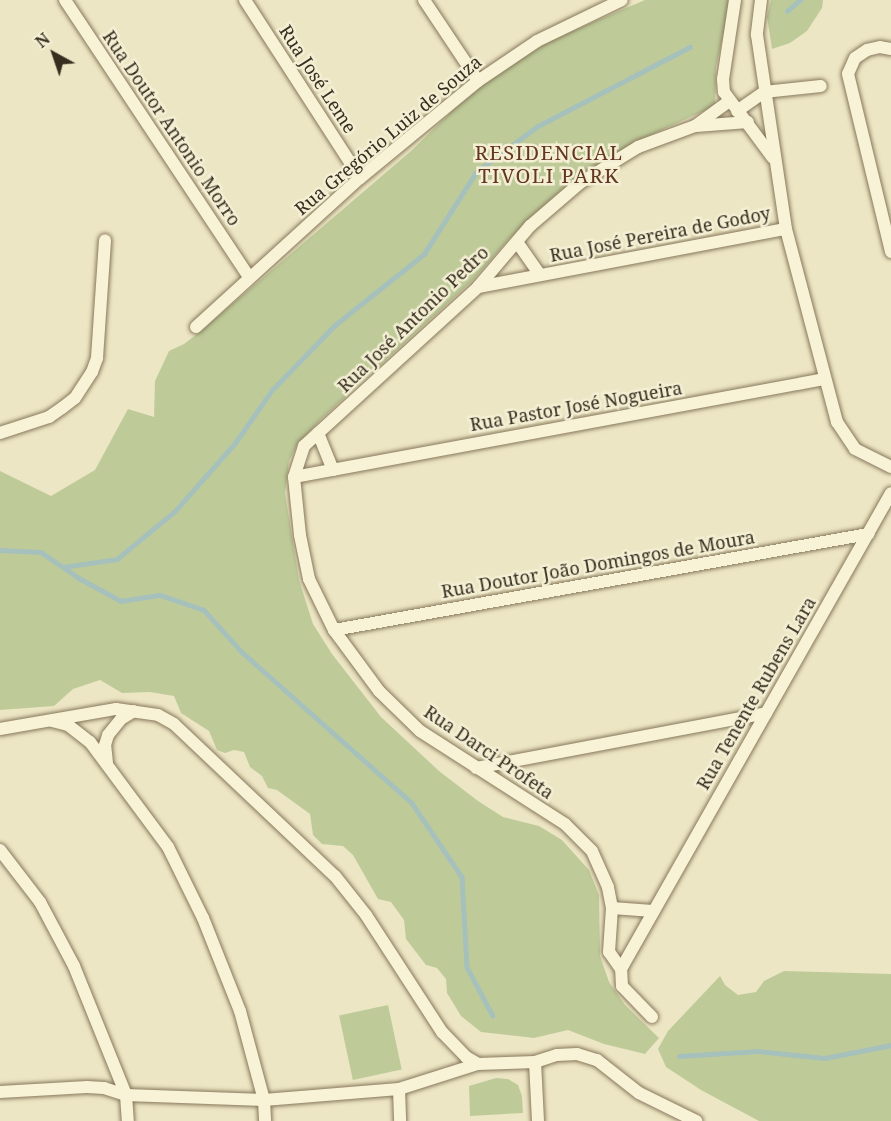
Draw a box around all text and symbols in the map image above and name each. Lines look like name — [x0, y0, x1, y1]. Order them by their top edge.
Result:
street label: Rua José Leme — [275, 21, 361, 137]
north arrow — [24, 24, 84, 84]
street label: Rua Doutor Antonio Morro — [98, 26, 246, 230]
text: N — [31, 28, 54, 53]
street label: Rua Gregório Luiz de Souza — [290, 51, 486, 219]
district label: RESIDENCIAL TIVOLI PARK — [475, 141, 623, 188]
street label: Rua José Pereira de Godoy — [548, 202, 772, 266]
street label: Rua José Antonio Pedro — [333, 241, 493, 397]
street label: Rua Pastor José Nogueira — [468, 377, 684, 435]
street label: Rua Doutor João Domingos de Moura — [440, 526, 756, 602]
street label: Rua Tenente Rubens Lara — [692, 593, 820, 793]
street label: Rua Darci Profeta — [420, 701, 558, 803]

